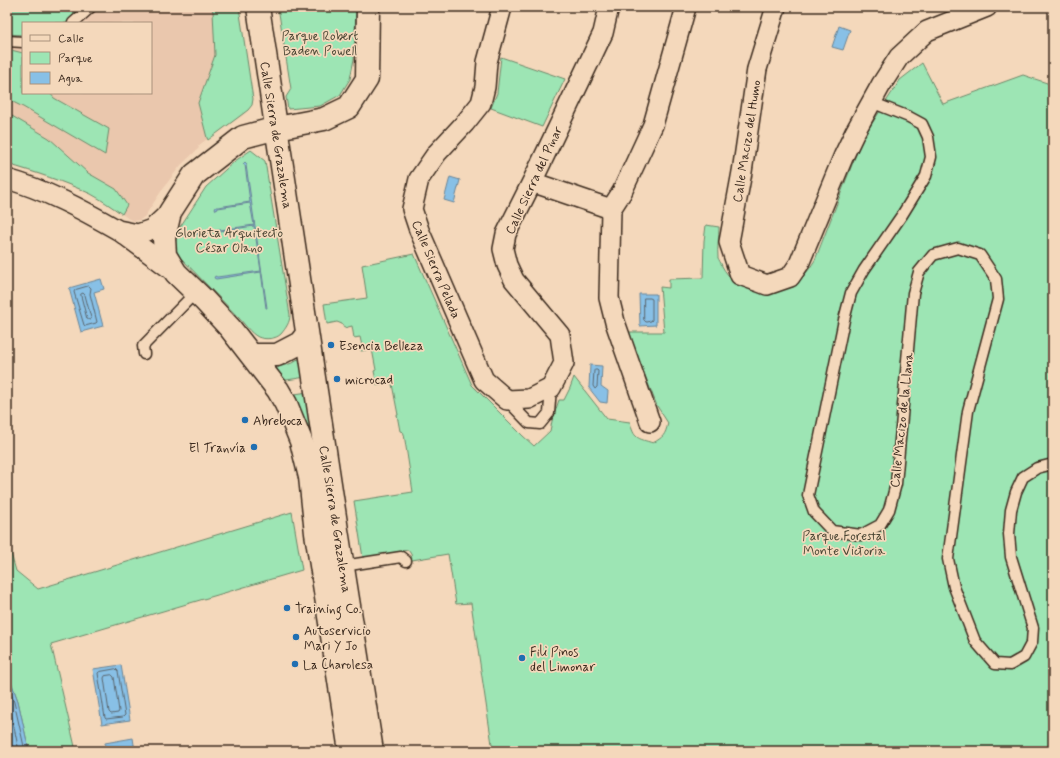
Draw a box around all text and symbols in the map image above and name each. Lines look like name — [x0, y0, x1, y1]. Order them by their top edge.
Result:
legend — [22, 22, 152, 94]
park label: Parque Robert Baden Powell — [282, 28, 359, 60]
text: Calle — [58, 31, 84, 47]
text: Parque — [58, 51, 93, 67]
street label: Calle Sierra de Grazalema — [255, 60, 296, 210]
text: Agua — [58, 71, 83, 87]
street label: Calle Macizo del Humo — [729, 79, 766, 204]
street label: Calle Sierra del Pinar — [502, 123, 567, 237]
street label: Calle Sierra Pelada — [407, 218, 464, 321]
park label: Glorieta Arquitecto César Olano — [175, 225, 283, 257]
place label: Esencia Belleza — [339, 338, 424, 355]
marker: Esencia Belleza — [326, 340, 336, 350]
street label: Calle Macizo de la Llana — [887, 351, 918, 489]
place label: microcad — [345, 372, 393, 389]
marker: microcad — [332, 374, 342, 384]
place label: Abreboca — [253, 413, 303, 430]
marker: Abreboca — [240, 415, 250, 425]
place label: El Tranvía — [189, 440, 246, 457]
marker: El Tranvía — [249, 442, 259, 452]
street label: Calle Sierra de Grazalema — [314, 444, 355, 594]
park label: Parque Forestal Monte Victoria — [802, 528, 886, 560]
place label: Training Co. — [295, 601, 362, 620]
marker: Training Co. — [282, 603, 292, 613]
place label: Autoservicio Mari Y Jo — [304, 623, 371, 655]
marker: Autoservicio Mari Y Jo — [291, 632, 301, 642]
place label: Fili Pinos del Limonar — [530, 644, 596, 676]
marker: Fili Pinos del Limonar — [517, 653, 527, 663]
place label: La Charolesa — [303, 657, 373, 674]
marker: La Charolesa — [290, 659, 300, 669]

